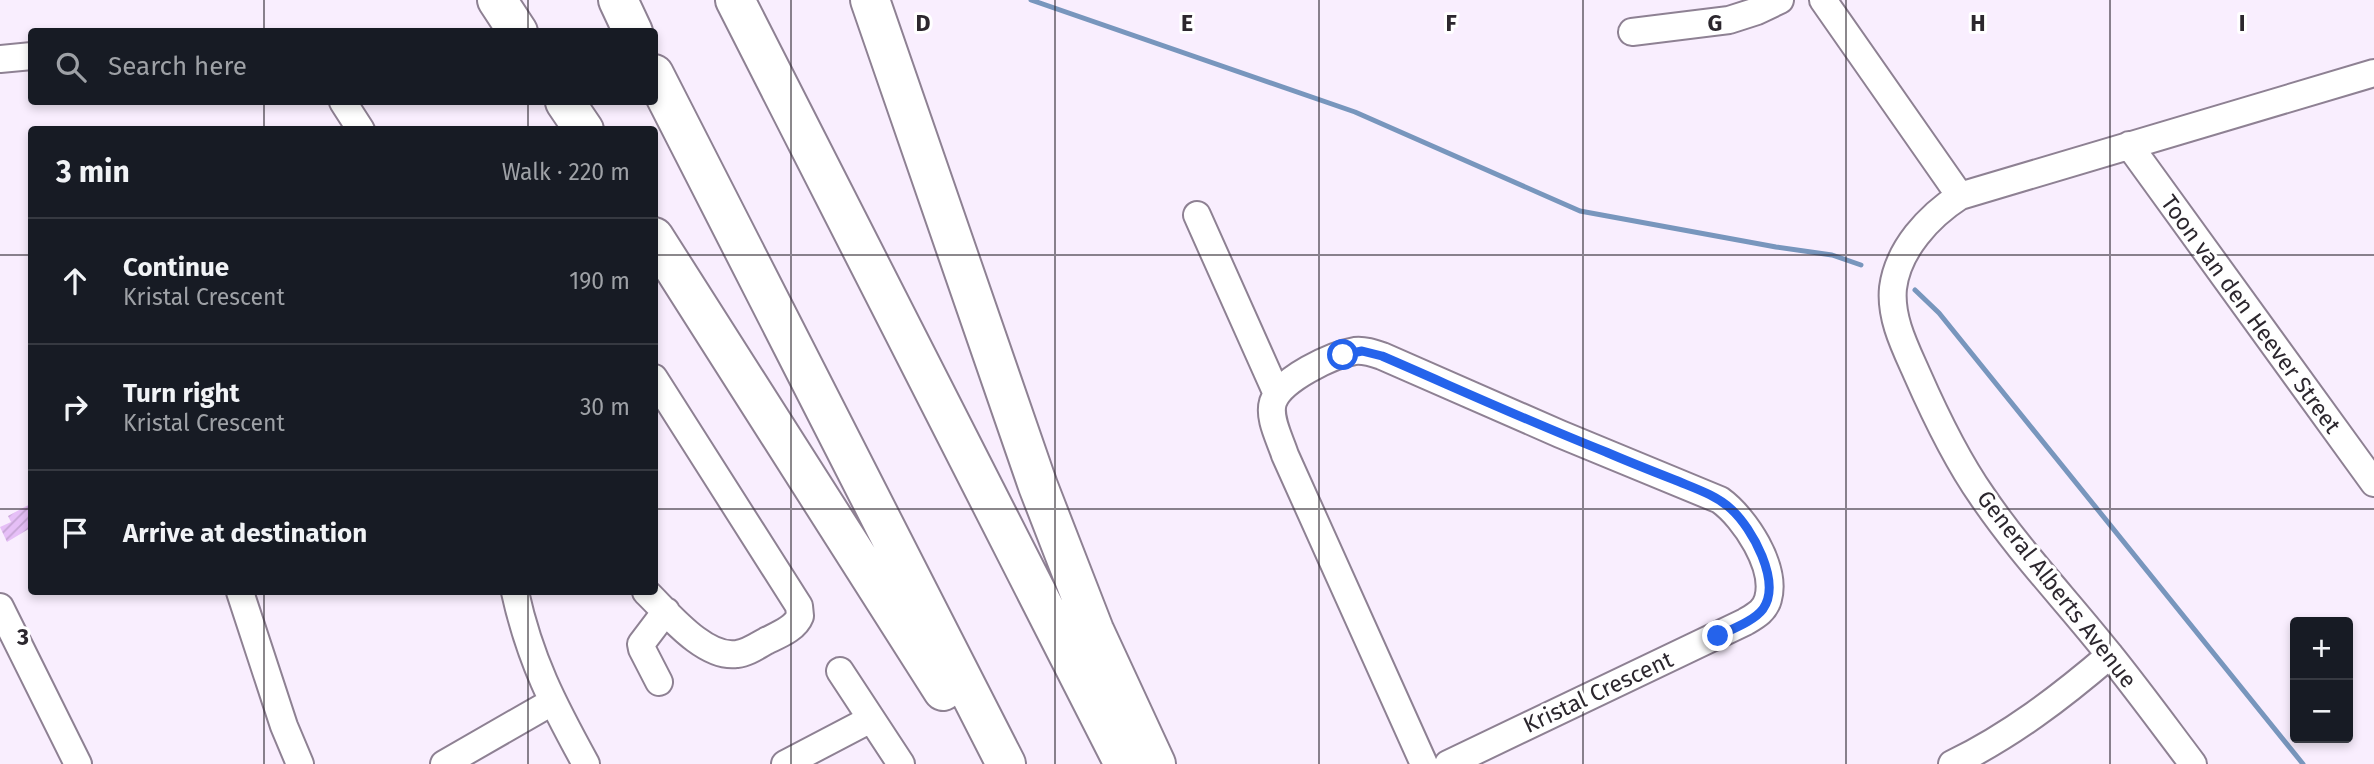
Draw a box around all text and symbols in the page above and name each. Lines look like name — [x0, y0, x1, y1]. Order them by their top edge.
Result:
text: D — [916, 9, 931, 37]
text: E — [1181, 9, 1193, 37]
text: F — [1445, 9, 1457, 37]
text: G — [1708, 9, 1722, 37]
text: H — [1970, 9, 1986, 37]
text: I — [2239, 9, 2245, 37]
search box — [28, 28, 658, 105]
icon: search — [52, 48, 90, 86]
text: Search here — [108, 51, 247, 82]
text: 3 min — [56, 154, 130, 190]
text: Walk · 220 m — [502, 158, 630, 186]
street label: Toon van den Heever Street — [2155, 189, 2347, 439]
text: Continue — [123, 252, 229, 283]
icon: ahead — [56, 262, 94, 300]
text: 190 m — [569, 267, 630, 295]
text: Kristal Crescent — [123, 283, 285, 311]
route start — [1327, 339, 1358, 370]
text: Turn right — [123, 378, 240, 409]
icon: right — [56, 388, 94, 426]
text: 30 m — [580, 393, 630, 421]
text: Kristal Crescent — [123, 409, 285, 437]
street label: General Alberts Avenue — [1971, 485, 2143, 693]
icon: arrive — [56, 514, 94, 552]
text: Arrive at destination — [123, 518, 367, 549]
map controls — [2290, 617, 2353, 743]
button: + — [2290, 617, 2353, 680]
route end — [1702, 620, 1733, 651]
text: 3 — [16, 623, 29, 651]
street label: Kristal Crescent — [1519, 645, 1678, 739]
button: − — [2290, 680, 2353, 743]

